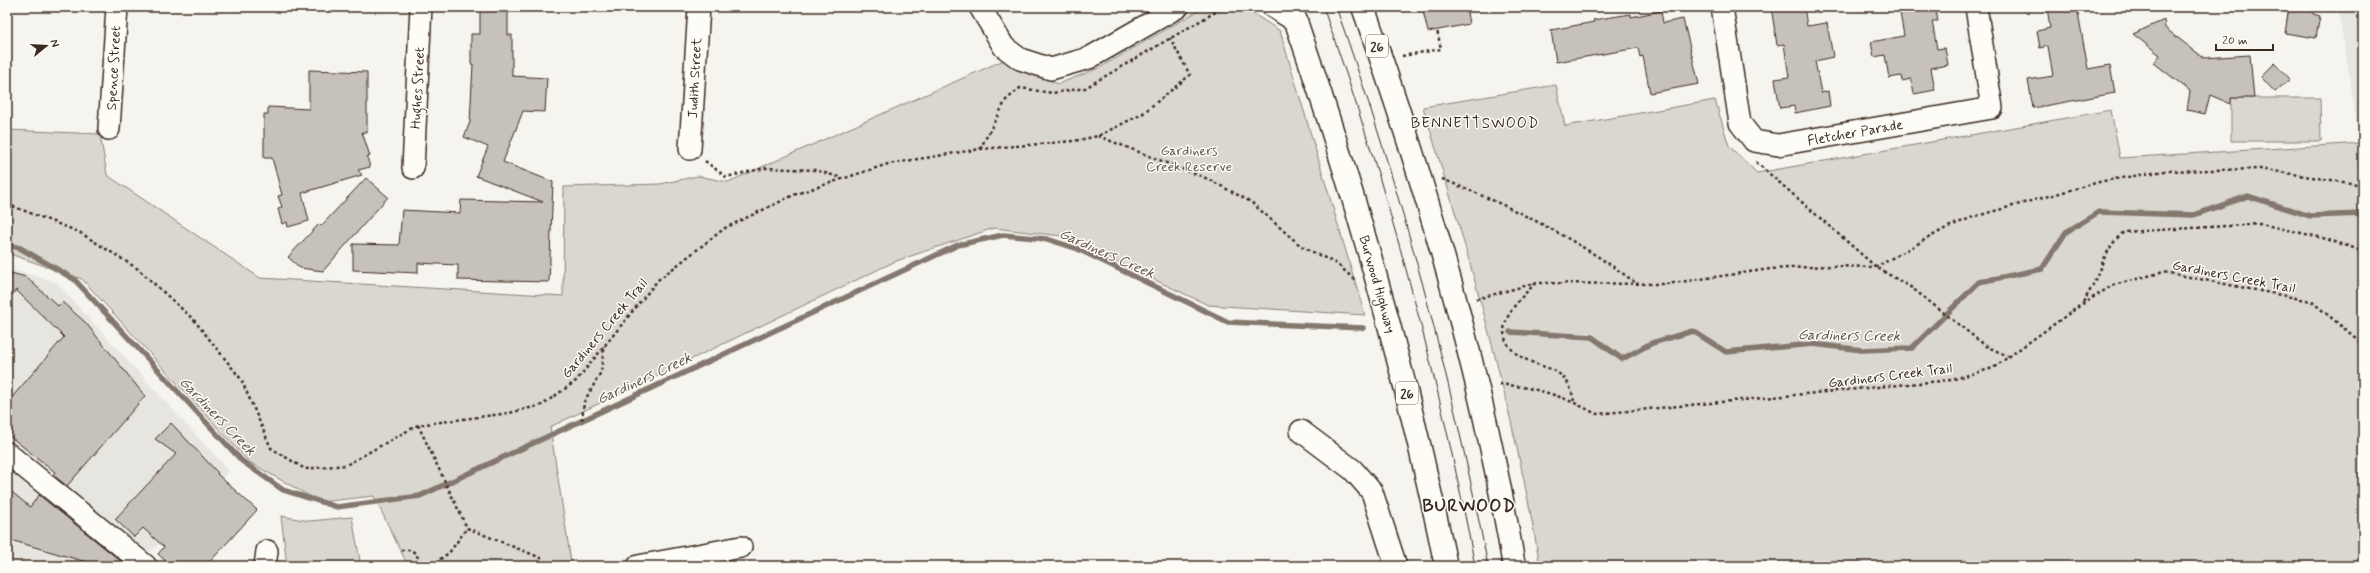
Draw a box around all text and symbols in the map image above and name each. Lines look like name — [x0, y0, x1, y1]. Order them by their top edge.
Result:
street label: Spence Street — [103, 25, 125, 111]
north arrow — [26, 26, 66, 66]
scale bar — [2216, 26, 2273, 52]
text: 20 m — [2222, 33, 2248, 49]
road number: 26 — [1366, 35, 1388, 57]
street label: Judith Street — [684, 37, 706, 119]
text: N — [47, 38, 62, 49]
street label: Hughes Street — [407, 47, 431, 130]
district label: BENNETTSWOOD — [1411, 114, 1539, 134]
street label: Fletcher Parade — [1806, 116, 1904, 150]
park label: Gardiners Creek Reserve — [1146, 142, 1232, 176]
water label: Gardiners Creek — [1056, 224, 1158, 284]
street label: Burwood Highway — [1354, 233, 1400, 336]
street label: Gardiners Creek Trail — [2171, 256, 2297, 298]
street label: Gardiners Creek Trail — [557, 275, 651, 381]
water label: Gardiners Creek — [1798, 325, 1901, 347]
water label: Gardiners Creek — [594, 348, 694, 408]
street label: Gardiners Creek Trail — [1827, 359, 1953, 393]
water label: Gardiners Creek — [174, 373, 260, 461]
road number: 26 — [1396, 382, 1418, 404]
district label: BURWOOD — [1422, 494, 1516, 518]

